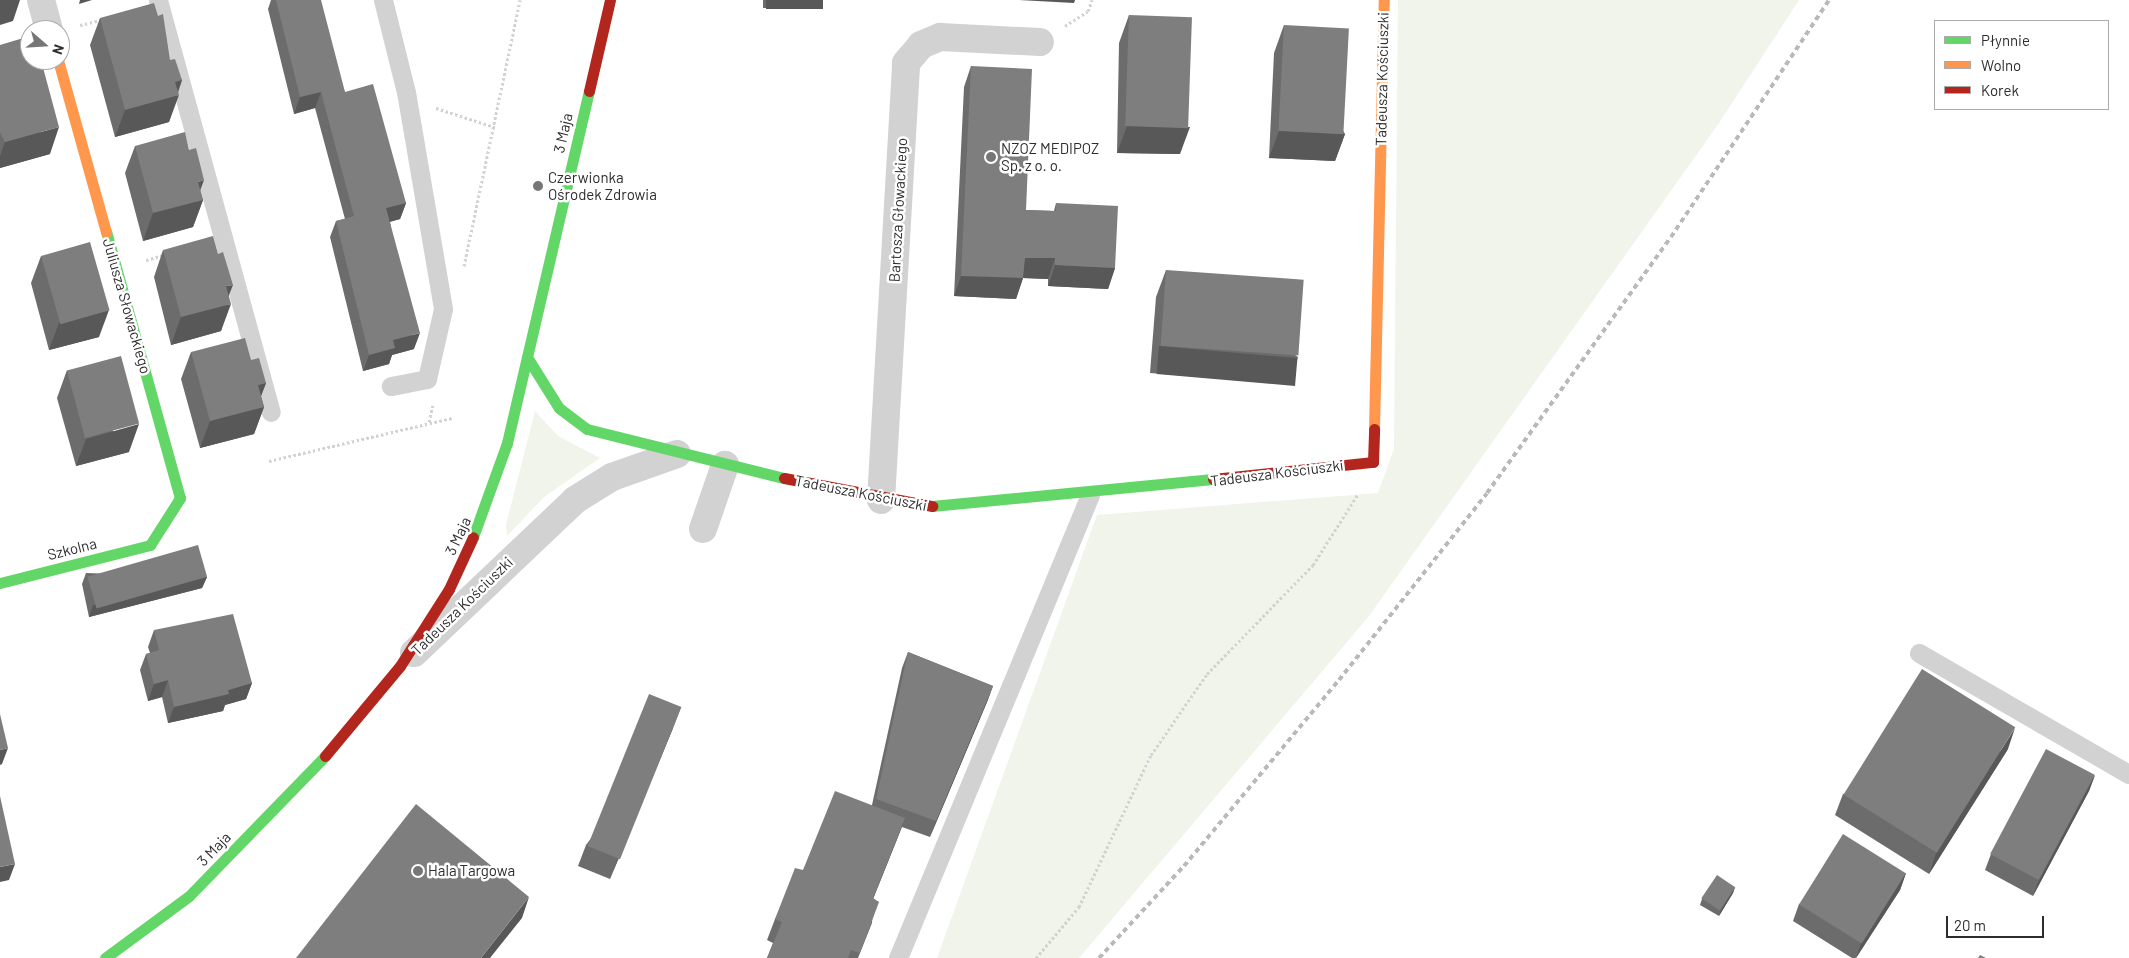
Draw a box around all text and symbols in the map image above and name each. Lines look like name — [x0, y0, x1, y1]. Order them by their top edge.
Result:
street label: Tadeusza Kościuszki — [1372, 12, 1392, 146]
north arrow — [20, 20, 70, 70]
legend — [1934, 20, 2109, 110]
text: Płynnie — [1981, 31, 2030, 49]
text: N — [49, 43, 68, 57]
text: Wolno — [1981, 56, 2021, 74]
text: Korek — [1981, 81, 2019, 99]
street label: 3 Maja — [550, 111, 576, 155]
street label: Bartosza Głowackiego — [885, 137, 911, 283]
place label: NZOZ MEDIPOZ Sp. z o. o. — [1001, 139, 1099, 174]
marker: NZOZ MEDIPOZ Sp. z o. o. — [985, 151, 997, 163]
place label: Czerwionka Ośrodek Zdrowia — [548, 168, 657, 203]
marker: Czerwionka Ośrodek Zdrowia — [532, 180, 544, 192]
street label: Juliusza Słowackiego — [99, 236, 155, 376]
street label: Tadeusza Kościuszki — [1209, 456, 1345, 490]
street label: Tadeusza Kościuszki — [794, 471, 928, 515]
street label: 3 Maja — [441, 514, 475, 558]
street label: Szkolna — [46, 534, 98, 564]
street label: Tadeusza Kościuszki — [408, 553, 516, 659]
street label: 3 Maja — [193, 828, 235, 870]
place label: Hala Targowa — [428, 862, 515, 880]
marker: Hala Targowa — [412, 865, 424, 877]
scale bar — [1949, 906, 2046, 938]
text: 20 m — [1954, 916, 1986, 934]

